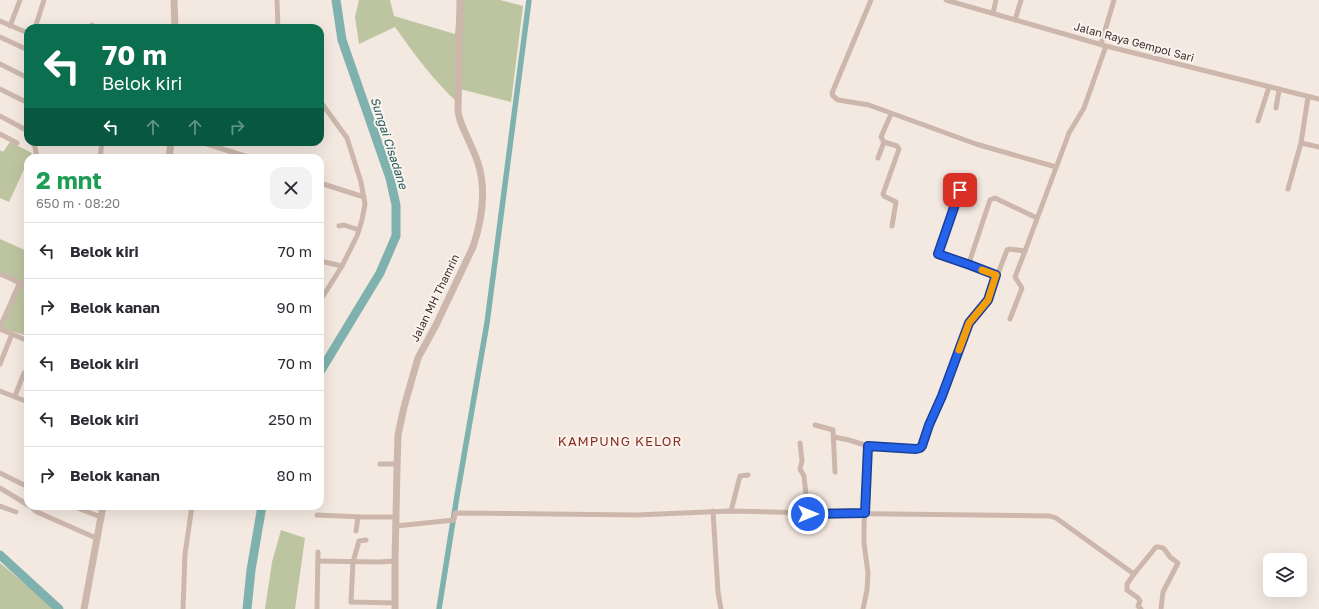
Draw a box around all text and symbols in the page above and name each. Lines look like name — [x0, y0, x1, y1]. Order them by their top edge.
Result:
street label: Jalan Raya Gempol Sari — [1073, 19, 1196, 64]
text: 70 m — [102, 38, 167, 71]
icon: left — [36, 40, 88, 92]
text: Belok kiri — [102, 72, 182, 94]
water label: Sungai Cisadane — [368, 95, 412, 192]
icon: left — [100, 116, 122, 138]
icon: ahead — [142, 116, 164, 138]
icon: ahead — [184, 116, 206, 138]
icon: right — [226, 116, 248, 138]
text: 2 mnt — [36, 165, 102, 194]
button: close — [270, 167, 312, 209]
pin — [943, 173, 977, 207]
icon: arrive — [949, 179, 971, 201]
text: 650 m · 08:20 — [36, 195, 120, 211]
icon: left — [36, 240, 58, 262]
text: Belok kiri — [70, 242, 139, 260]
text: 70 m — [278, 242, 312, 260]
street label: Jalan MH Thamrin — [408, 252, 461, 344]
icon: right — [36, 296, 58, 318]
text: Belok kanan — [70, 298, 160, 316]
text: 90 m — [277, 298, 312, 316]
icon: left — [36, 352, 58, 374]
text: Belok kiri — [70, 354, 139, 372]
text: 70 m — [278, 354, 312, 372]
icon: left — [36, 408, 58, 430]
text: Belok kiri — [70, 410, 139, 428]
text: 250 m — [268, 410, 312, 428]
district label: KAMPUNG KELOR — [558, 433, 682, 449]
icon: right — [36, 464, 58, 486]
text: Belok kanan — [70, 466, 160, 484]
text: 80 m — [277, 466, 312, 484]
position arrow — [787, 493, 829, 535]
map controls — [1263, 553, 1307, 597]
button: layers — [1263, 553, 1307, 597]

